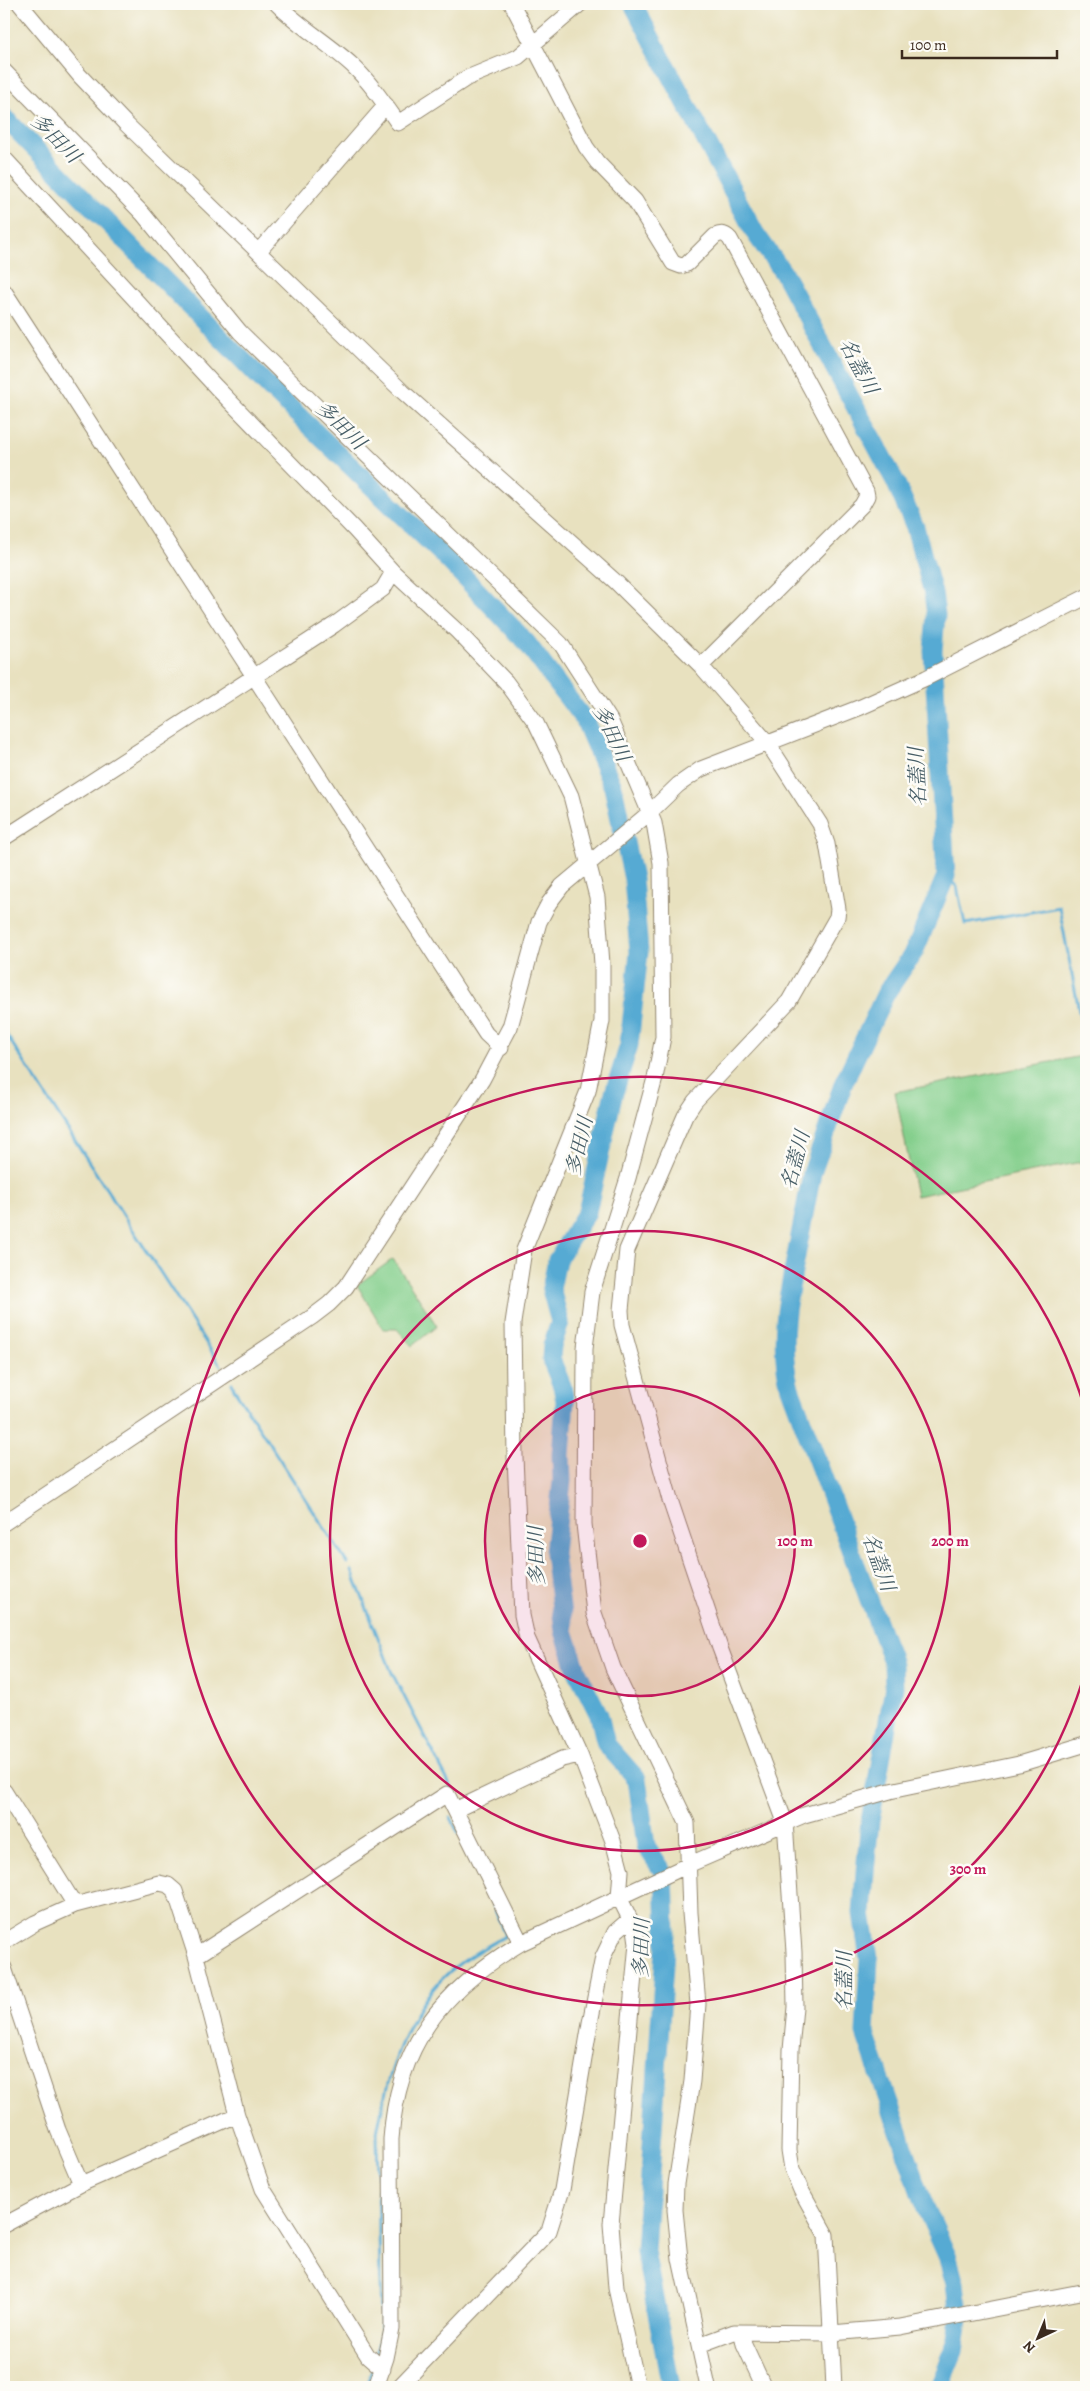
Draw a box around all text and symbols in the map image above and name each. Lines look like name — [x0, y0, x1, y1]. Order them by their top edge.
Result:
scale bar — [902, 28, 1058, 60]
text: 100 m — [910, 35, 947, 55]
water label: 多田川 — [25, 108, 88, 171]
water label: 名蓋川 — [833, 333, 886, 401]
water label: 多田川 — [310, 395, 373, 457]
water label: 多田川 — [586, 700, 638, 768]
water label: 名蓋川 — [902, 744, 933, 808]
water label: 多田川 — [560, 1112, 600, 1178]
water label: 名蓋川 — [775, 1126, 817, 1193]
water label: 多田川 — [522, 1524, 551, 1586]
water label: 名蓋川 — [856, 1529, 902, 1597]
text: 100 m — [777, 1531, 813, 1551]
text: 200 m — [931, 1531, 969, 1551]
centre of rings — [631, 1532, 649, 1550]
text: 300 m — [950, 1859, 987, 1879]
water label: 多田川 — [627, 1916, 656, 1978]
water label: 名蓋川 — [831, 1949, 858, 2011]
north arrow — [1012, 2314, 1062, 2364]
text: N — [1019, 2337, 1040, 2357]

